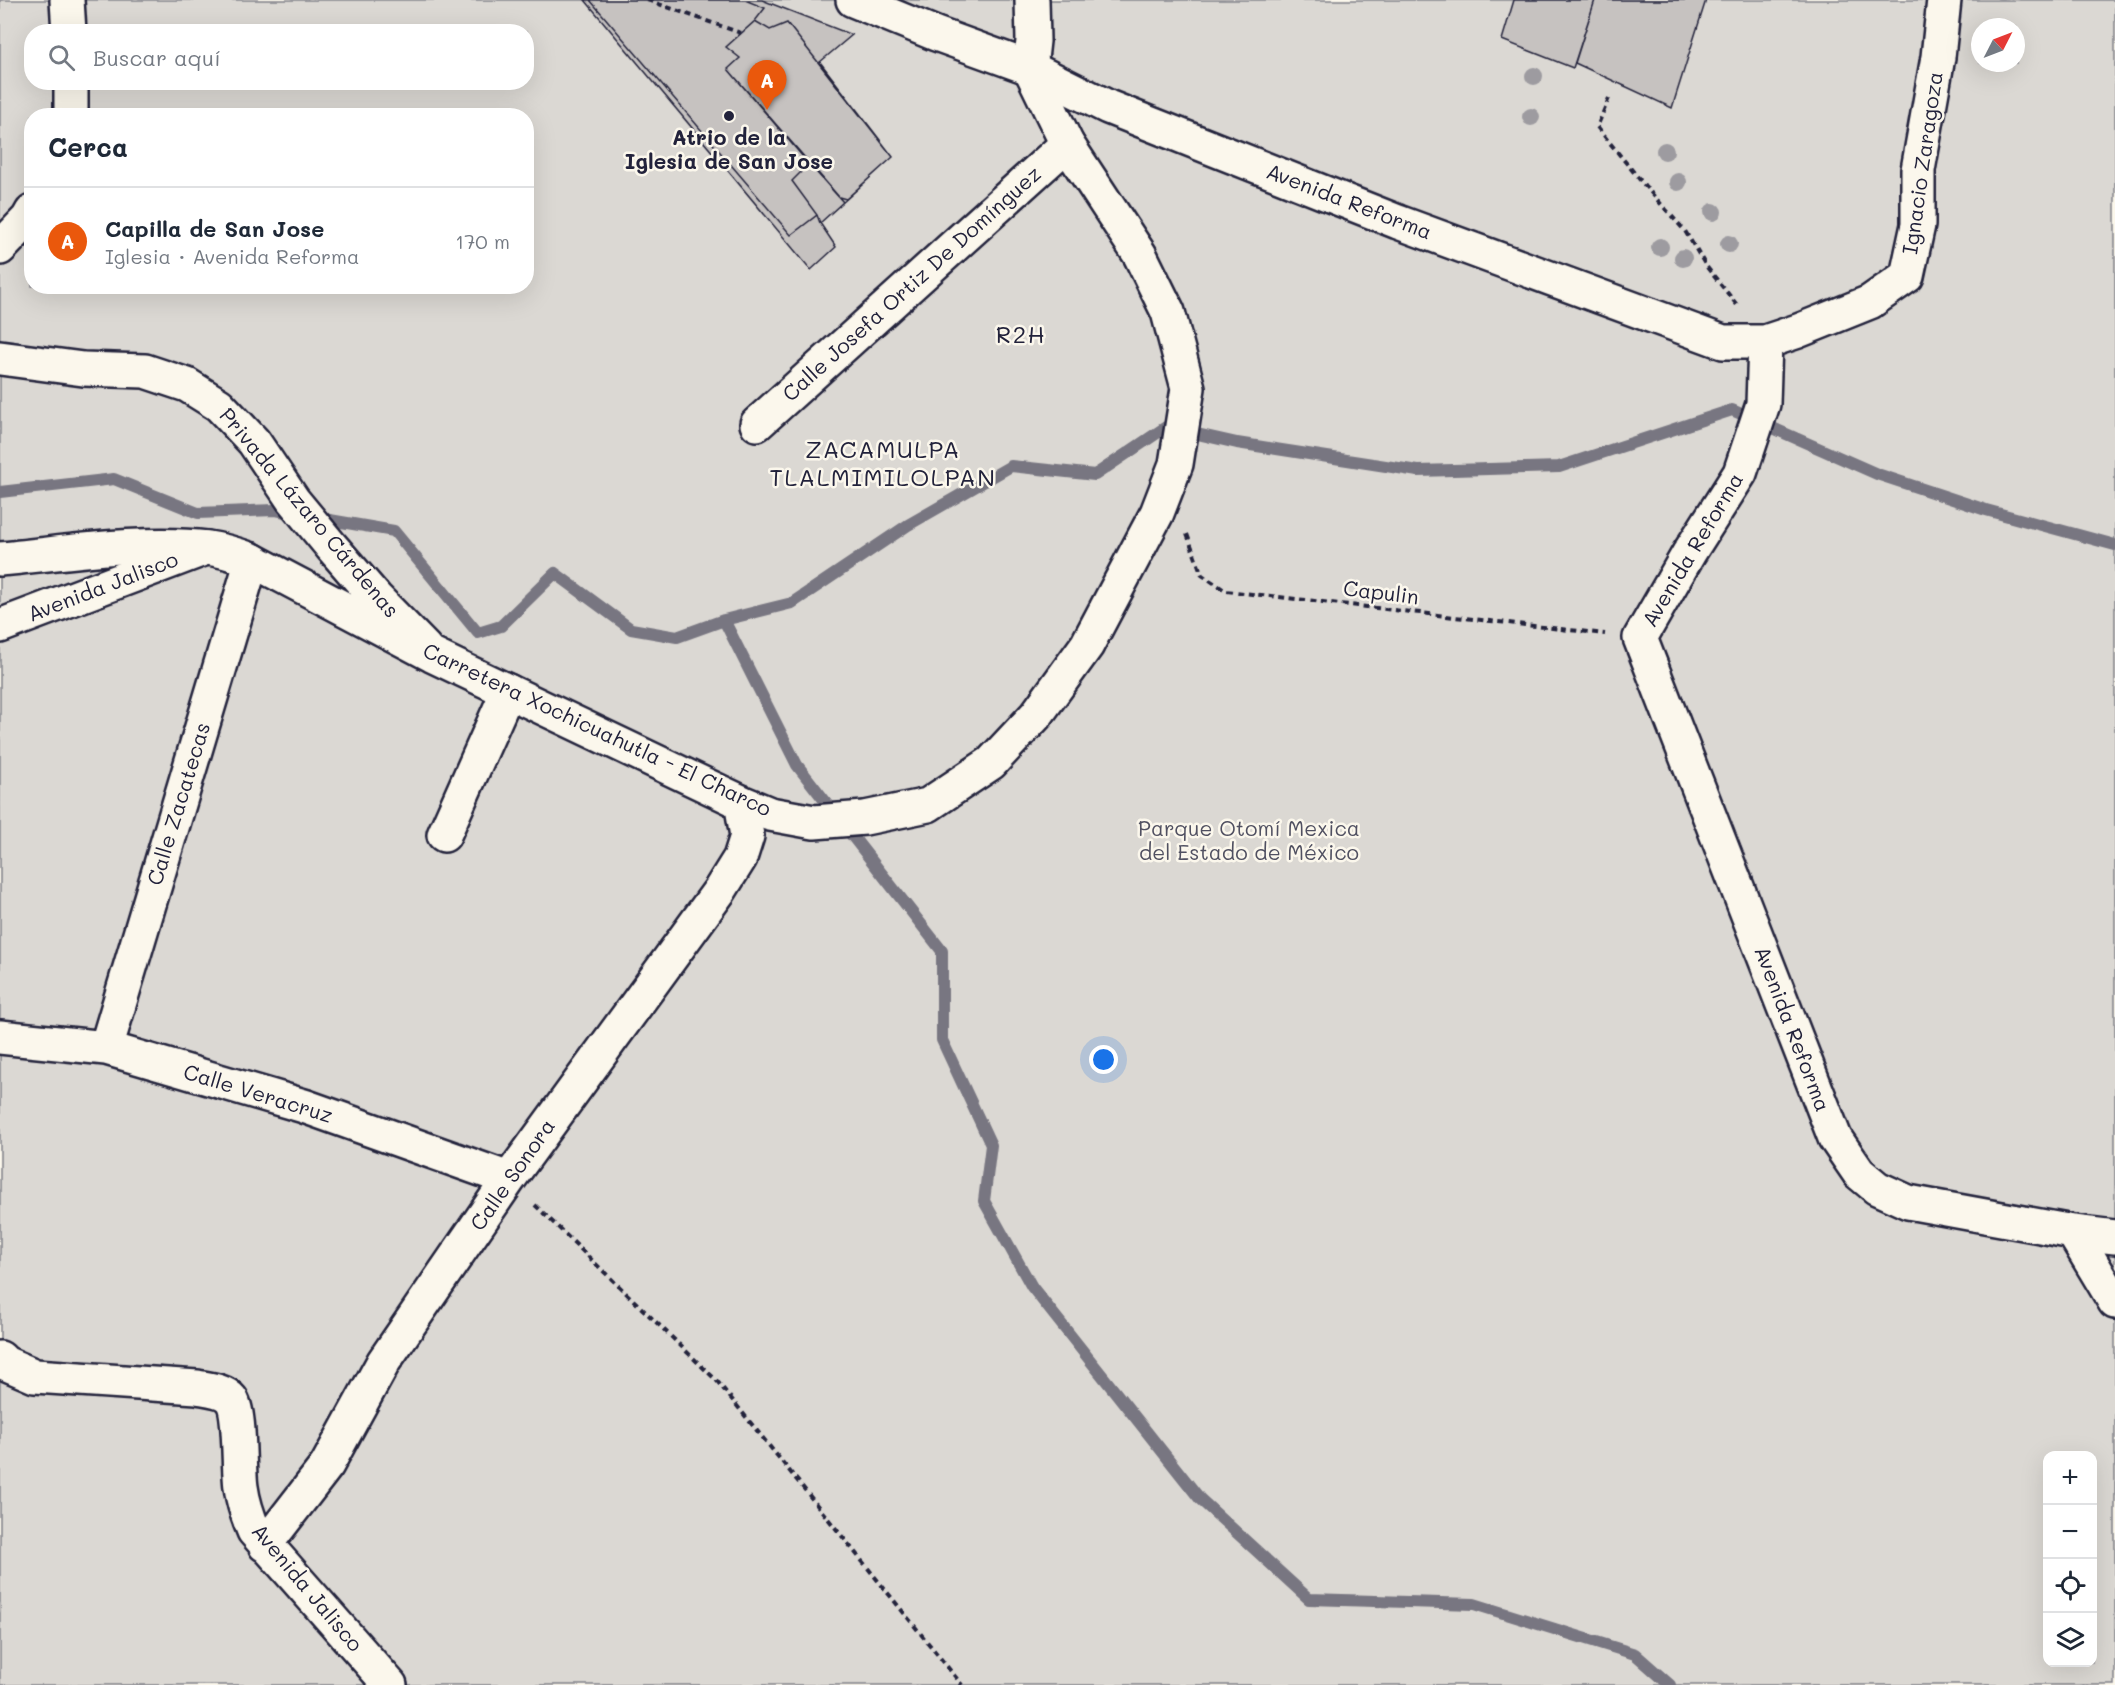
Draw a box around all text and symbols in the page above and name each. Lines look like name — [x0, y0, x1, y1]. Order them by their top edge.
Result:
north arrow — [1971, 18, 2025, 72]
search box — [24, 24, 534, 90]
icon: search — [45, 41, 78, 74]
text: Buscar aquí — [93, 43, 221, 72]
pin: A — [748, 60, 786, 110]
street label: Ignacio Zaragoza — [1895, 70, 1948, 256]
marker: Atrio de la Iglesia de San Jose — [722, 109, 736, 123]
place label: Atrio de la Iglesia de San Jose — [625, 123, 833, 174]
text: Cerca — [48, 130, 128, 164]
street label: Avenida Reforma — [1263, 157, 1436, 245]
street label: Calle Josefa Ortiz De Domínguez — [776, 159, 1046, 406]
text: Capilla de San Jose — [105, 214, 324, 243]
text: A — [61, 228, 74, 254]
text: 170 m — [455, 228, 510, 254]
text: Iglesia · Avenida Reforma — [105, 243, 359, 269]
district label: R2H — [996, 318, 1046, 349]
street label: Privada Lázaro Cárdenas — [214, 402, 406, 622]
district label: ZACAMULPA TLALMIMILOLPAN — [770, 433, 996, 492]
street label: Avenida Reforma — [1635, 467, 1748, 631]
street label: Avenida Jalisco — [23, 544, 182, 627]
street label: Capulin — [1342, 573, 1420, 610]
street label: Carretera Xochicuahutla - El Charco — [419, 636, 776, 821]
street label: Calle Zacatecas — [140, 719, 215, 888]
park label: Parque Otomí Mexica del Estado de México — [1138, 814, 1360, 865]
street label: Avenida Reforma — [1749, 942, 1837, 1115]
your location — [1089, 1045, 1118, 1074]
street label: Calle Veracruz — [181, 1057, 336, 1128]
street label: Calle Sonora — [463, 1113, 560, 1235]
map controls — [2043, 1451, 2097, 1667]
button: + — [2043, 1451, 2097, 1505]
button: − — [2043, 1505, 2097, 1559]
street label: Avenida Jalisco — [247, 1517, 370, 1657]
button: locate — [2043, 1559, 2097, 1613]
button: layers — [2043, 1613, 2097, 1667]

